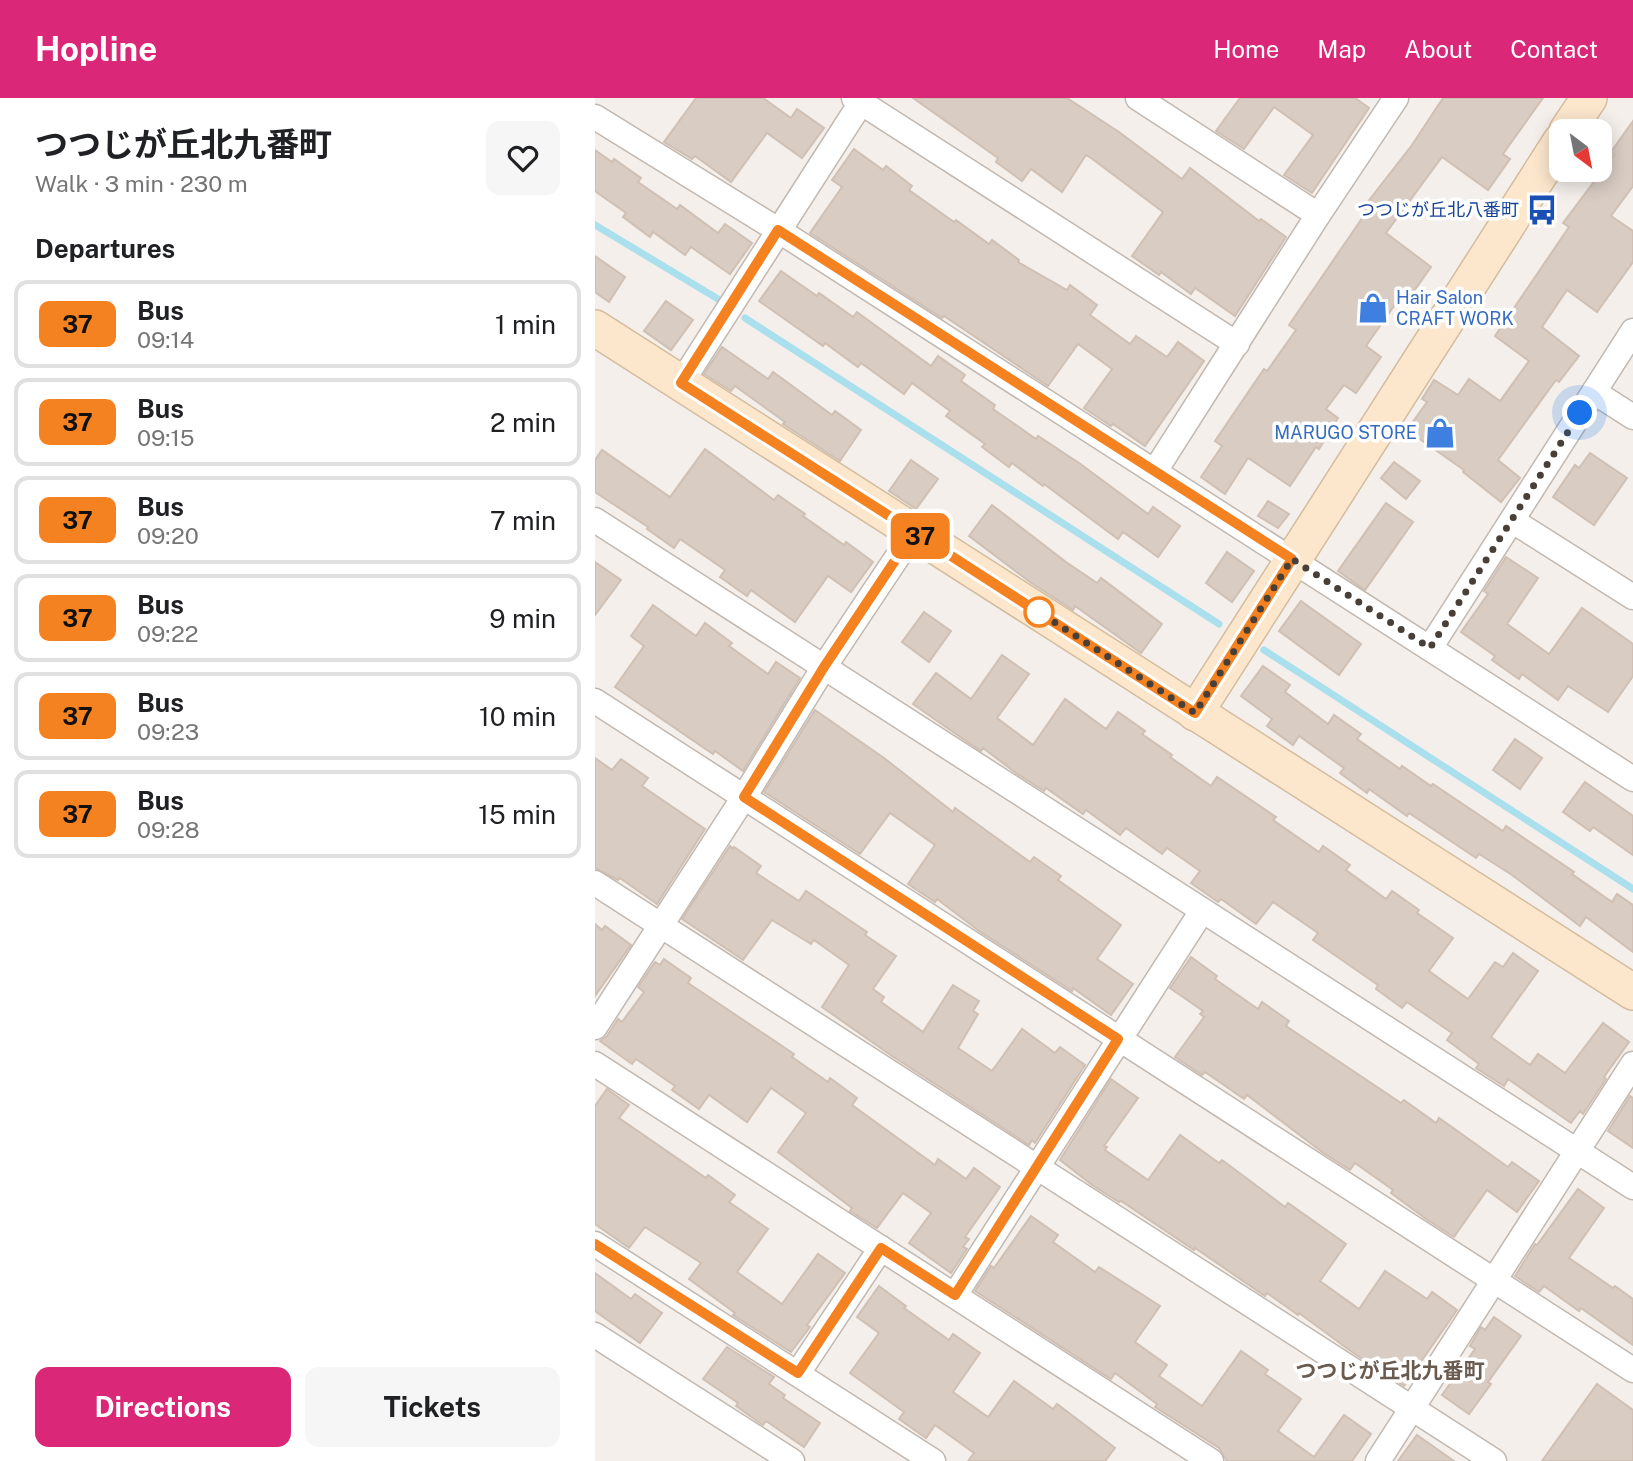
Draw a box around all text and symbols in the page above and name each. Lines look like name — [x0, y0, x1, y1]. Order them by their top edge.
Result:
text: Hopline — [35, 30, 157, 68]
text: Home — [1213, 35, 1279, 63]
text: Map — [1317, 35, 1366, 63]
text: About — [1404, 35, 1472, 63]
text: Contact — [1510, 35, 1598, 63]
north arrow — [1549, 119, 1612, 182]
map controls — [1549, 119, 1612, 182]
button: heart — [486, 121, 560, 195]
text: つつじが丘北九番町 — [35, 125, 332, 163]
text: Walk · 3 min · 230 m — [35, 170, 248, 197]
bus stop icon: つつじが丘北八番町 — [1525, 193, 1559, 227]
place label: つつじが丘北八番町 — [1357, 199, 1519, 220]
text: Departures — [35, 233, 175, 264]
place label: Hair Salon CRAFT WORK — [1396, 287, 1514, 329]
shop icon: Hair Salon CRAFT WORK — [1356, 291, 1390, 325]
text: Bus — [137, 295, 184, 326]
text: 1 min — [495, 309, 556, 340]
text: 37 — [62, 310, 93, 338]
text: 09:14 — [137, 326, 194, 353]
text: Bus — [137, 393, 184, 424]
your location — [1562, 395, 1597, 430]
text: 2 min — [490, 407, 556, 438]
text: 37 — [62, 408, 93, 436]
shop icon: MARUGO STORE — [1423, 416, 1457, 450]
place label: MARUGO STORE — [1274, 422, 1417, 443]
text: 09:15 — [137, 424, 195, 451]
text: Bus — [137, 491, 184, 522]
text: 7 min — [490, 505, 556, 536]
text: 37 — [62, 506, 93, 534]
line badge: 37 — [889, 513, 951, 559]
text: 09:20 — [137, 522, 199, 549]
text: 37 — [905, 522, 935, 550]
text: Bus — [137, 589, 184, 620]
unlabelled marker — [1024, 597, 1054, 627]
text: 9 min — [489, 603, 556, 634]
text: 37 — [62, 604, 93, 632]
text: 09:22 — [137, 620, 198, 647]
text: Bus — [137, 687, 184, 718]
text: 10 min — [479, 701, 556, 732]
text: 37 — [62, 702, 93, 730]
text: 09:23 — [137, 718, 199, 745]
text: Bus — [137, 785, 184, 816]
text: 15 min — [478, 799, 556, 830]
text: 37 — [62, 800, 93, 828]
text: 09:28 — [137, 816, 200, 843]
district label: つつじが丘北九番町 — [1296, 1358, 1485, 1383]
button: Directions — [35, 1367, 291, 1447]
button: Tickets — [305, 1367, 560, 1447]

